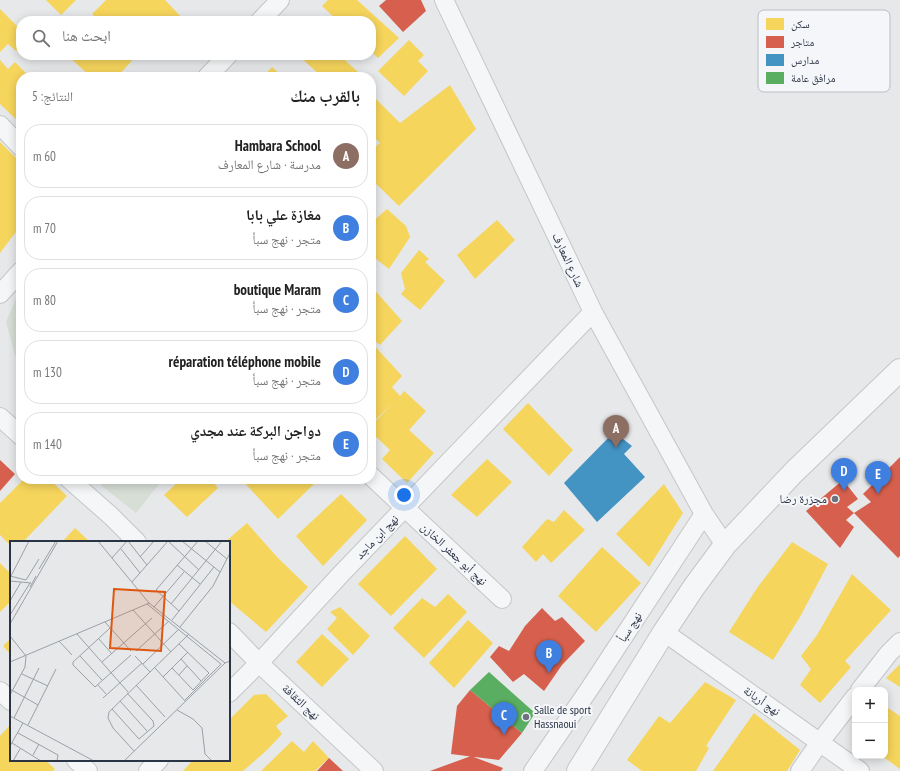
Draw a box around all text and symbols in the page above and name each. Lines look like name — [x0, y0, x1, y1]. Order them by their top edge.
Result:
legend — [758, 10, 890, 92]
search box — [16, 16, 376, 60]
text: سكن — [791, 17, 810, 31]
text: ابحث هنا — [62, 26, 111, 45]
icon: search — [30, 27, 52, 49]
text: متاجر — [790, 35, 814, 49]
text: مدارس — [791, 53, 819, 67]
text: مرافق عامة — [791, 71, 835, 85]
text: بالقرب منك — [290, 85, 360, 107]
text: النتائج: 5 — [32, 88, 73, 105]
text: Hambara School — [235, 136, 321, 155]
text: 60 m — [33, 148, 56, 165]
text: A — [343, 148, 349, 165]
text: مدرسة · شارع المعارف — [218, 156, 321, 173]
text: مغازة علي بابا — [246, 205, 321, 224]
text: 70 m — [33, 220, 56, 237]
text: B — [343, 220, 349, 237]
street label: شارع المعارف — [548, 230, 588, 290]
text: متجر · نهج سبأ — [253, 231, 321, 248]
text: boutique Maram — [234, 280, 321, 299]
text: 80 m — [33, 292, 56, 309]
text: C — [343, 292, 349, 309]
text: متجر · نهج سبأ — [253, 300, 321, 317]
text: réparation téléphone mobile — [169, 352, 321, 371]
text: 130 m — [33, 364, 62, 381]
text: D — [343, 364, 349, 381]
text: متجر · نهج سبأ — [253, 372, 321, 389]
pin: A — [603, 415, 629, 448]
text: دواجن البركة عند مجدي — [190, 421, 321, 440]
text: 140 m — [33, 436, 62, 453]
text: E — [343, 436, 349, 453]
text: متجر · نهج سبأ — [253, 447, 321, 464]
pin: D — [831, 458, 857, 491]
pin: E — [865, 461, 891, 494]
your location — [394, 485, 414, 505]
place label: مجزرة رضا — [780, 491, 827, 506]
marker: مجزرة رضا — [830, 494, 840, 504]
street label: نهج ابن ماجد — [352, 511, 402, 562]
street label: نهج أبو جعفر الخازن — [418, 519, 491, 589]
inset map — [10, 541, 230, 761]
street label: نهج سبأ — [614, 609, 645, 645]
pin: B — [536, 640, 562, 673]
street label: نهج الثقافة — [279, 680, 323, 723]
street label: نهج أريانة — [741, 682, 784, 719]
map controls — [852, 687, 888, 759]
button: + — [852, 687, 888, 723]
pin: C — [491, 702, 517, 735]
place label: Salle de sport Hassnaoui — [534, 702, 592, 731]
marker: Salle de sport Hassnaoui — [521, 712, 531, 722]
button: − — [852, 723, 888, 759]

